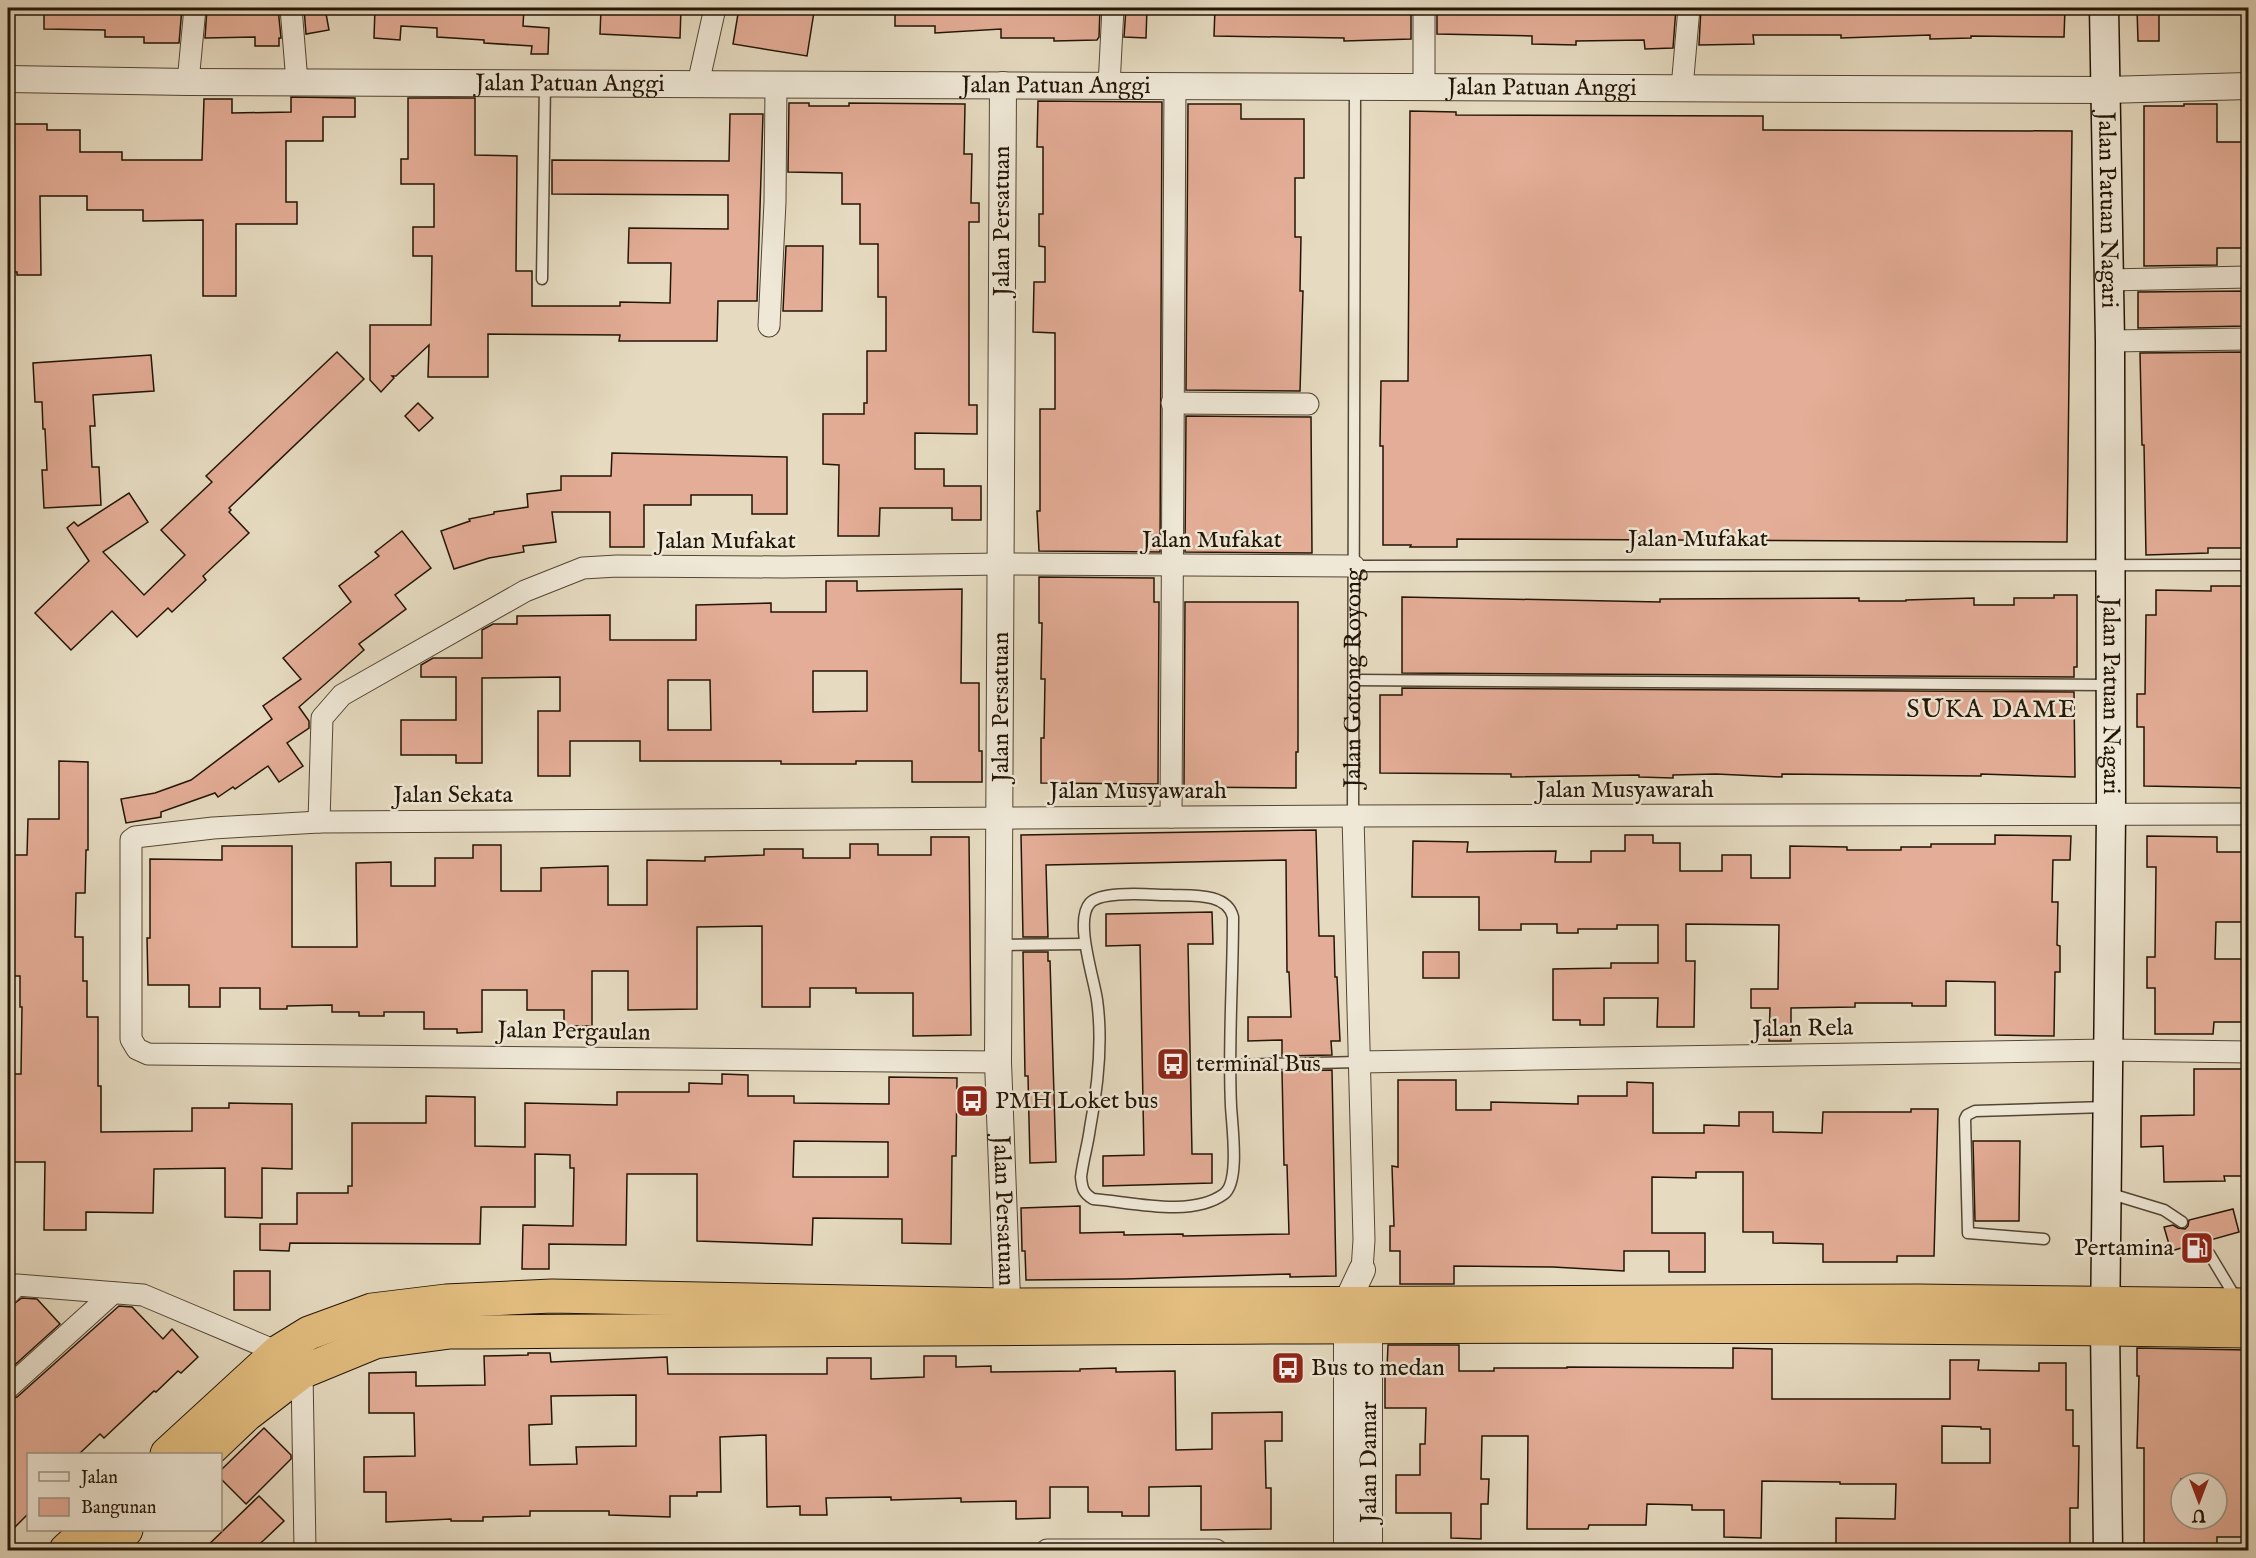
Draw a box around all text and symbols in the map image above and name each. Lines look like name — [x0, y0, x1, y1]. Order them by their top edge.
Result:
street label: Jalan Patuan Anggi — [472, 68, 665, 99]
street label: Jalan Patuan Anggi — [958, 70, 1151, 102]
street label: Jalan Patuan Anggi — [1444, 72, 1637, 104]
street label: Jalan Patuan Nagari — [2090, 108, 2125, 309]
street label: Jalan Persatuan — [987, 146, 1018, 299]
street label: Jalan Mufakat — [1625, 524, 1768, 555]
street label: Jalan Mufakat — [1139, 525, 1282, 556]
street label: Jalan Mufakat — [653, 526, 796, 557]
street label: Jalan Gotong Royong — [1338, 567, 1369, 791]
street label: Jalan Patuan Nagari — [2095, 594, 2126, 794]
street label: Jalan Persatuan — [986, 632, 1017, 785]
district label: SUKA DAME — [1906, 693, 2078, 726]
street label: Jalan Musyawarah — [1533, 775, 1714, 806]
street label: Jalan Musyawarah — [1046, 776, 1227, 807]
street label: Jalan Sekata — [390, 780, 513, 811]
street label: Jalan Rela — [1749, 1013, 1854, 1045]
street label: Jalan Pergaulan — [494, 1015, 651, 1049]
bus stop icon: terminal Bus — [1155, 1046, 1191, 1082]
place label: terminal Bus — [1196, 1049, 1321, 1080]
bus stop icon: PMH Loket bus — [954, 1083, 990, 1119]
place label: PMH Loket bus — [995, 1086, 1158, 1117]
street label: Jalan Persatuan — [985, 1132, 1022, 1287]
fuel station icon: Pertamina — [2179, 1230, 2215, 1266]
place label: Pertamina — [2074, 1233, 2175, 1264]
bus stop icon: Bus to medan — [1270, 1350, 1306, 1386]
place label: Bus to medan — [1311, 1353, 1445, 1384]
street label: Jalan Damar — [1354, 1401, 1385, 1526]
legend — [27, 1453, 222, 1531]
text: Jalan — [79, 1467, 118, 1490]
north arrow — [2169, 1471, 2229, 1531]
text: Bangunan — [81, 1497, 157, 1520]
text: U — [2192, 1504, 2207, 1524]

